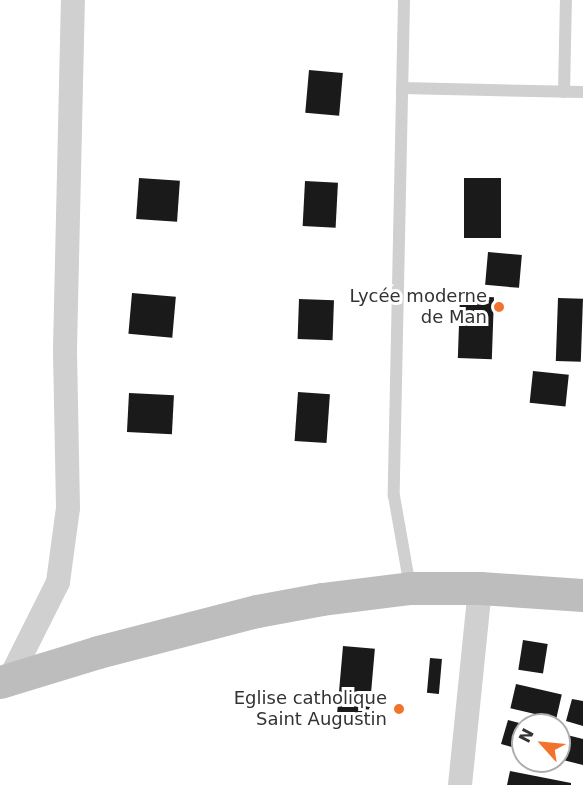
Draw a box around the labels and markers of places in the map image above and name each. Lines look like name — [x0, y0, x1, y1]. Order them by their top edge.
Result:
place label: Lycée moderne de Man — [350, 286, 487, 328]
marker: Lycée moderne de Man — [492, 300, 506, 314]
place label: Eglise catholique Saint Augustin — [234, 688, 387, 730]
marker: Eglise catholique Saint Augustin — [392, 702, 406, 716]

